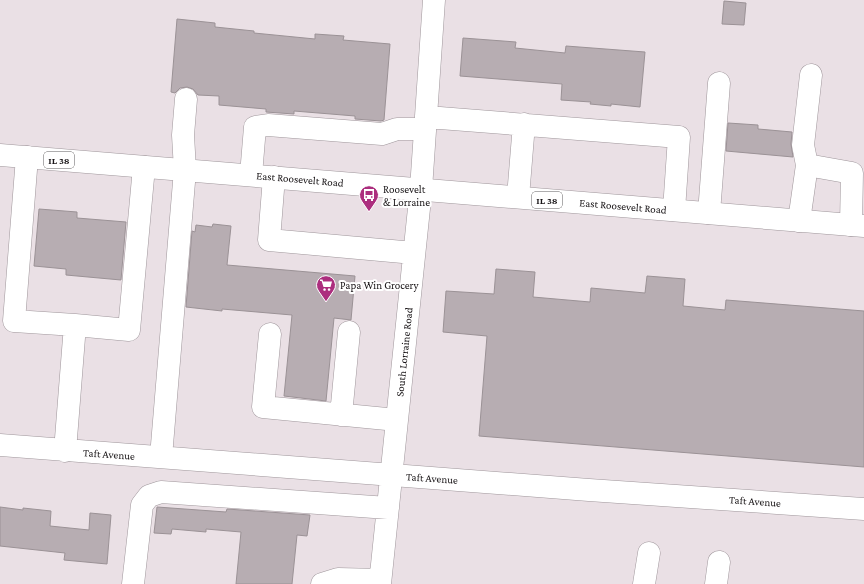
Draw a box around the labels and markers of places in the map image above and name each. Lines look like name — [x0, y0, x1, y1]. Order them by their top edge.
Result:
place label: Roosevelt & Lorraine — [383, 183, 430, 208]
bus stop icon: Roosevelt & Lorraine — [358, 184, 380, 212]
supermarket icon: Papa Win Grocery — [315, 274, 337, 302]
place label: Papa Win Grocery — [340, 279, 420, 292]

